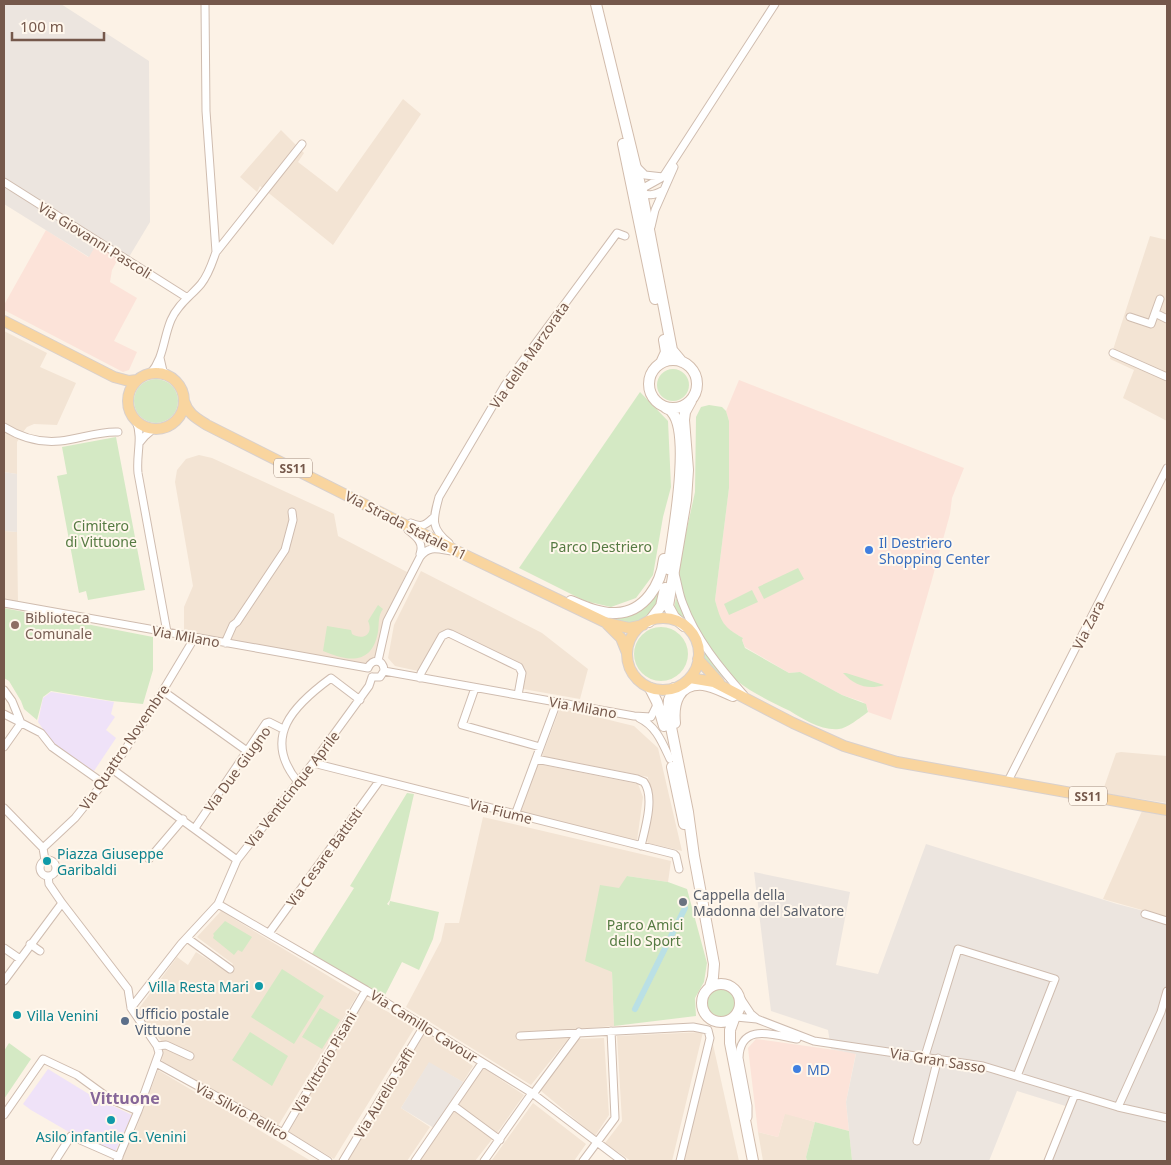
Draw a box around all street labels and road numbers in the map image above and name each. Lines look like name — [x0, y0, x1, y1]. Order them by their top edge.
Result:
street label: Via Giovanni Pascoli — [35, 197, 155, 283]
street label: Via della Marzorata — [485, 298, 573, 412]
road number: SS11 — [274, 458, 312, 478]
street label: Via Strada Statale 11 — [342, 486, 470, 564]
street label: Via Zara — [1068, 597, 1108, 653]
street label: Via Milano — [151, 621, 221, 651]
street label: Via Quattro Novembre — [75, 680, 173, 813]
street label: Via Milano — [548, 692, 618, 722]
street label: Via Due Giugno — [199, 722, 275, 816]
street label: Via Venticinque Aprile — [240, 727, 344, 851]
road number: SS11 — [1069, 786, 1107, 806]
street label: Via Fiume — [468, 794, 534, 828]
street label: Via Cesare Battisti — [282, 804, 366, 910]
street label: Via Camillo Cavour — [367, 985, 481, 1067]
street label: Via Vittorio Pisani — [287, 1008, 361, 1116]
street label: Via Gran Sasso — [889, 1043, 987, 1077]
street label: Via Aurelio Saffi — [349, 1044, 419, 1142]
street label: Via Silvio Pellico — [192, 1078, 292, 1144]

